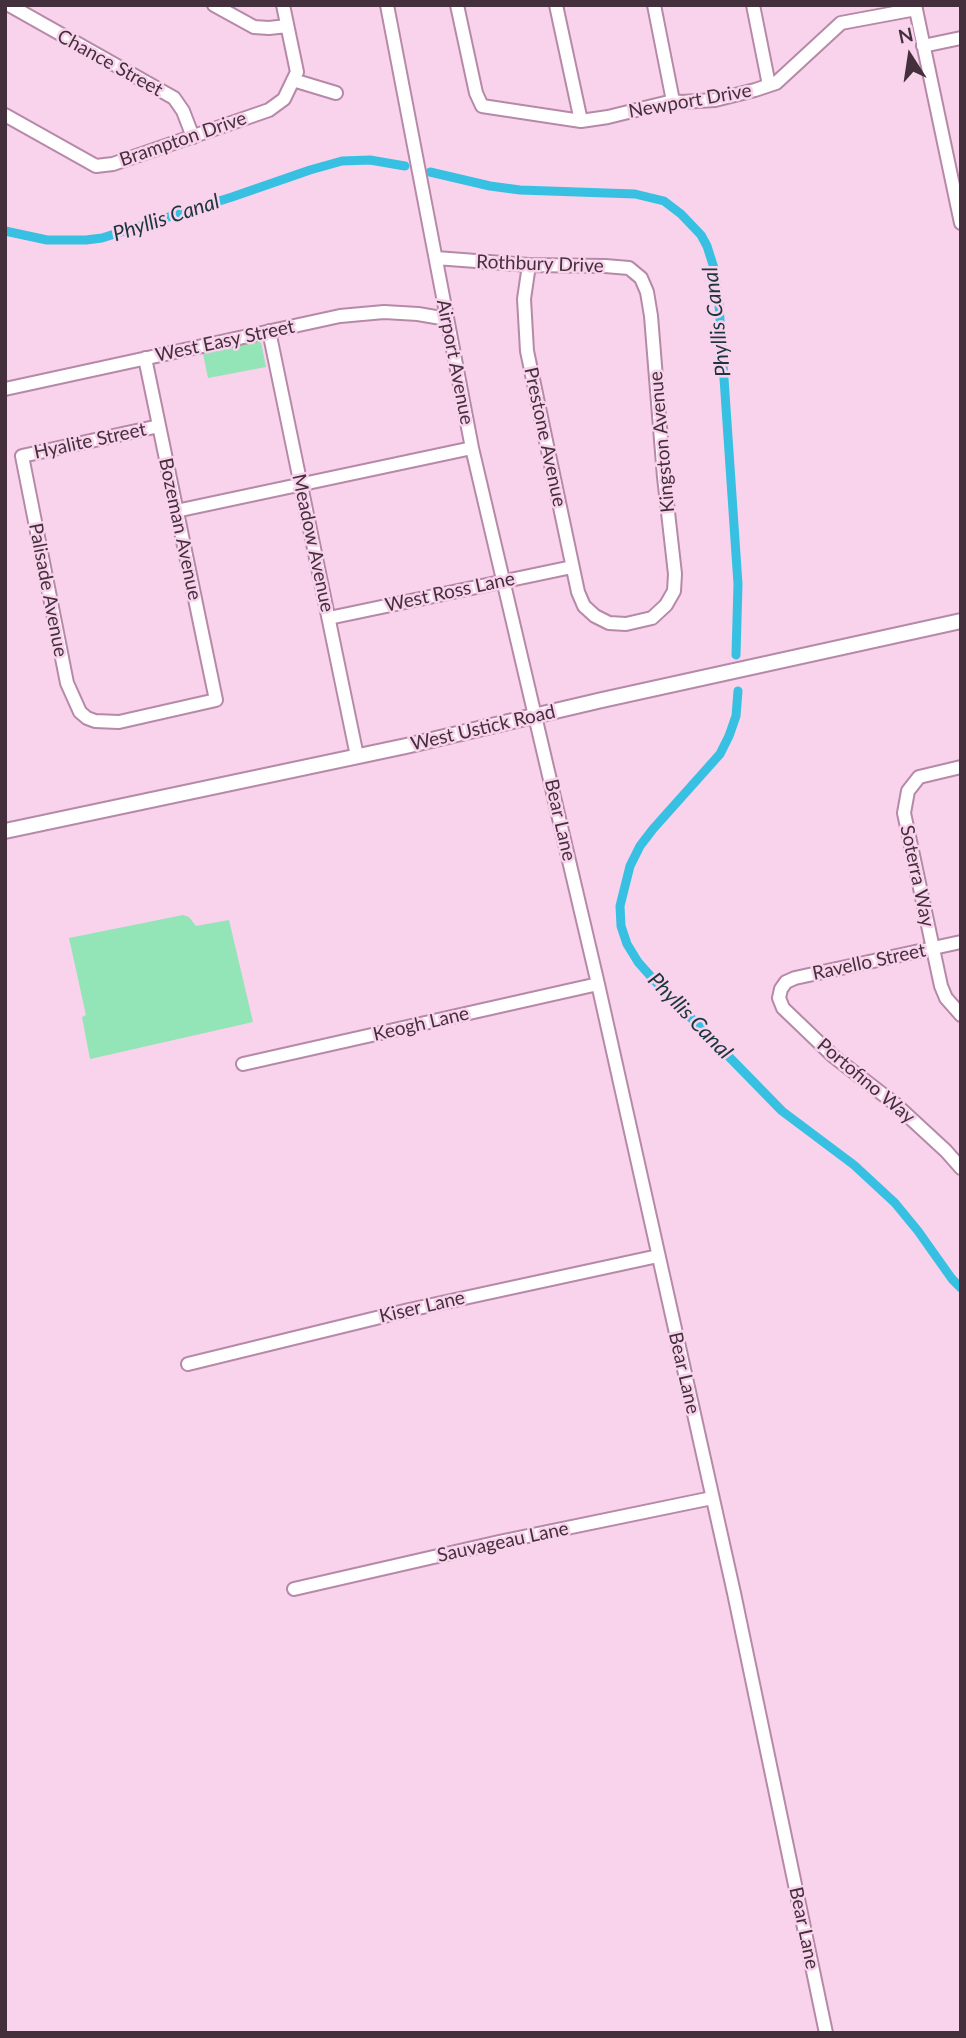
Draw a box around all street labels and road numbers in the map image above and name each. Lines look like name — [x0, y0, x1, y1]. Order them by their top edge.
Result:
street label: Chance Street — [53, 25, 167, 101]
street label: Newport Drive — [627, 79, 753, 123]
street label: Brampton Drive — [117, 107, 249, 171]
street label: Rothbury Drive — [476, 250, 604, 278]
street label: Airport Avenue — [432, 297, 478, 427]
street label: West Easy Street — [153, 315, 297, 367]
street label: Prestone Avenue — [519, 365, 571, 509]
street label: Kingston Avenue — [644, 370, 680, 514]
street label: Hyalite Street — [32, 418, 148, 464]
street label: Bozeman Avenue — [154, 456, 206, 602]
street label: Meadow Avenue — [287, 472, 339, 614]
street label: Palisade Avenue — [24, 521, 72, 659]
street label: West Ross Lane — [383, 567, 517, 617]
street label: West Ustick Road — [408, 700, 558, 756]
street label: Bear Lane — [540, 777, 580, 863]
street label: Soterra Way — [895, 823, 939, 929]
street label: Ravello Street — [810, 939, 928, 985]
street label: Keogh Lane — [371, 1002, 471, 1046]
street label: Portofino Way — [812, 1033, 920, 1129]
street label: Kiser Lane — [377, 1286, 467, 1328]
street label: Bear Lane — [664, 1330, 704, 1416]
street label: Sauvageau Lane — [435, 1517, 571, 1567]
street label: Bear Lane — [784, 1885, 824, 1971]

